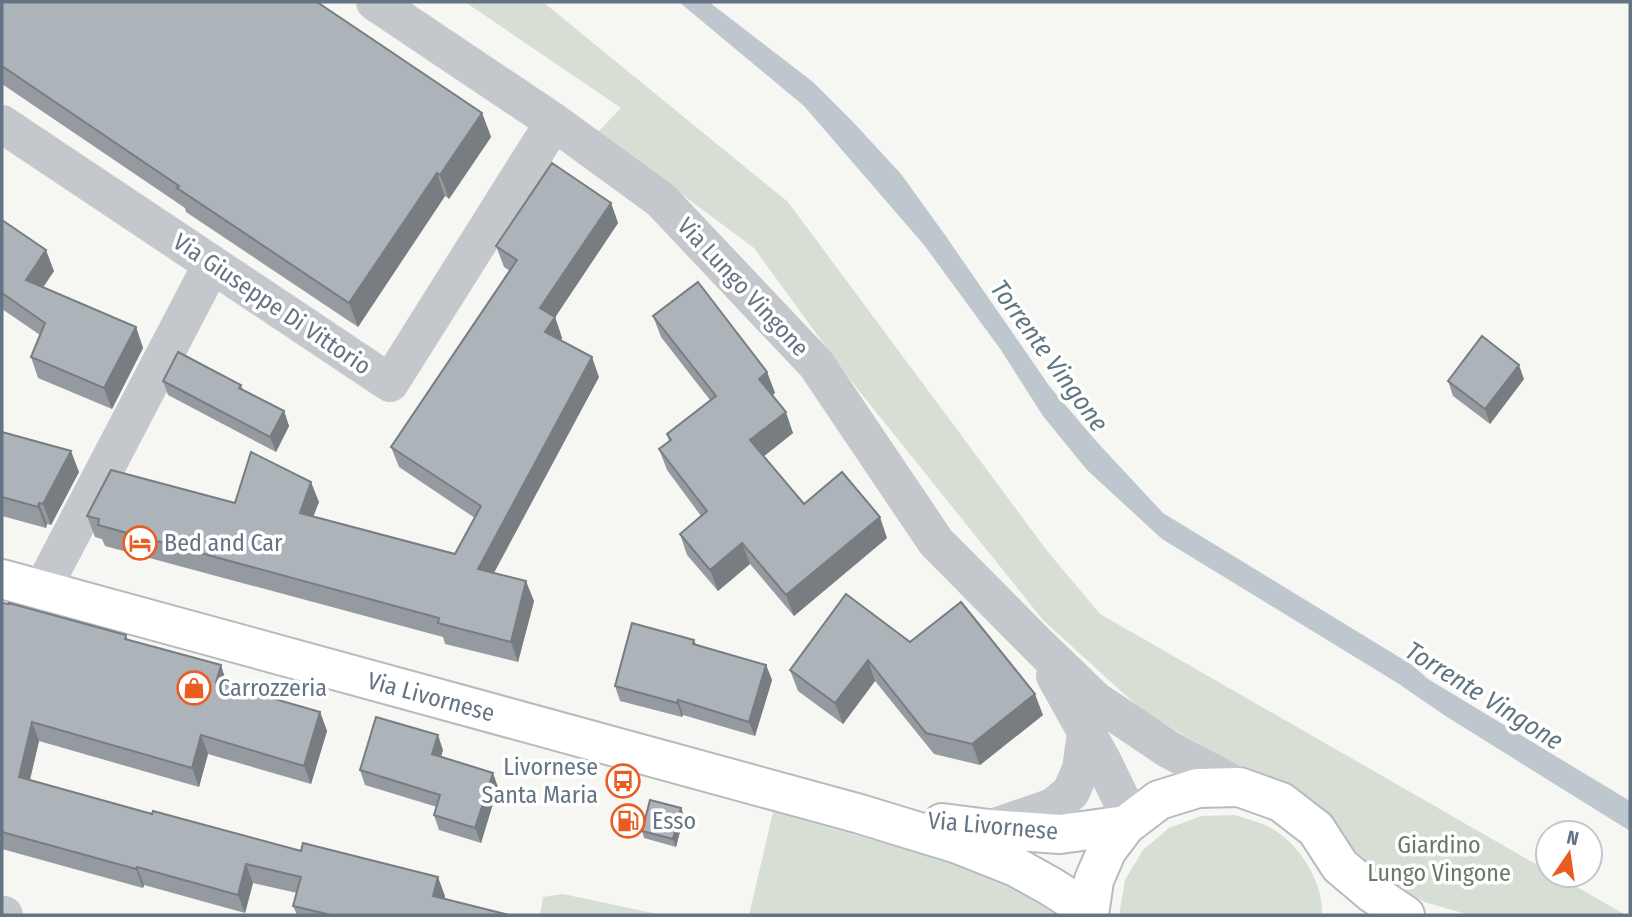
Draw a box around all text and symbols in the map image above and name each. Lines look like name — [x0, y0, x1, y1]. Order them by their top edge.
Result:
street label: Via Lungo Vingone — [672, 212, 814, 362]
street label: Via Giuseppe Di Vittorio — [168, 228, 376, 380]
water label: Torrente Vingone — [984, 274, 1114, 438]
hotel icon: Bed and Car — [121, 524, 159, 562]
place label: Bed and Car — [164, 529, 283, 557]
water label: Torrente Vingone — [1399, 635, 1569, 757]
street label: Via Livornese — [364, 667, 498, 727]
shop icon: Carrozzeria — [175, 669, 213, 707]
place label: Carrozzeria — [218, 674, 327, 702]
place label: Livornese Santa Maria — [482, 753, 598, 809]
bus stop icon: Livornese Santa Maria — [604, 762, 642, 800]
fuel station icon: Esso — [609, 802, 647, 840]
street label: Via Livornese — [927, 806, 1059, 846]
place label: Esso — [652, 807, 696, 835]
north arrow — [1534, 819, 1604, 889]
text: N — [1565, 825, 1581, 850]
park label: Giardino Lungo Vingone — [1367, 831, 1511, 887]

